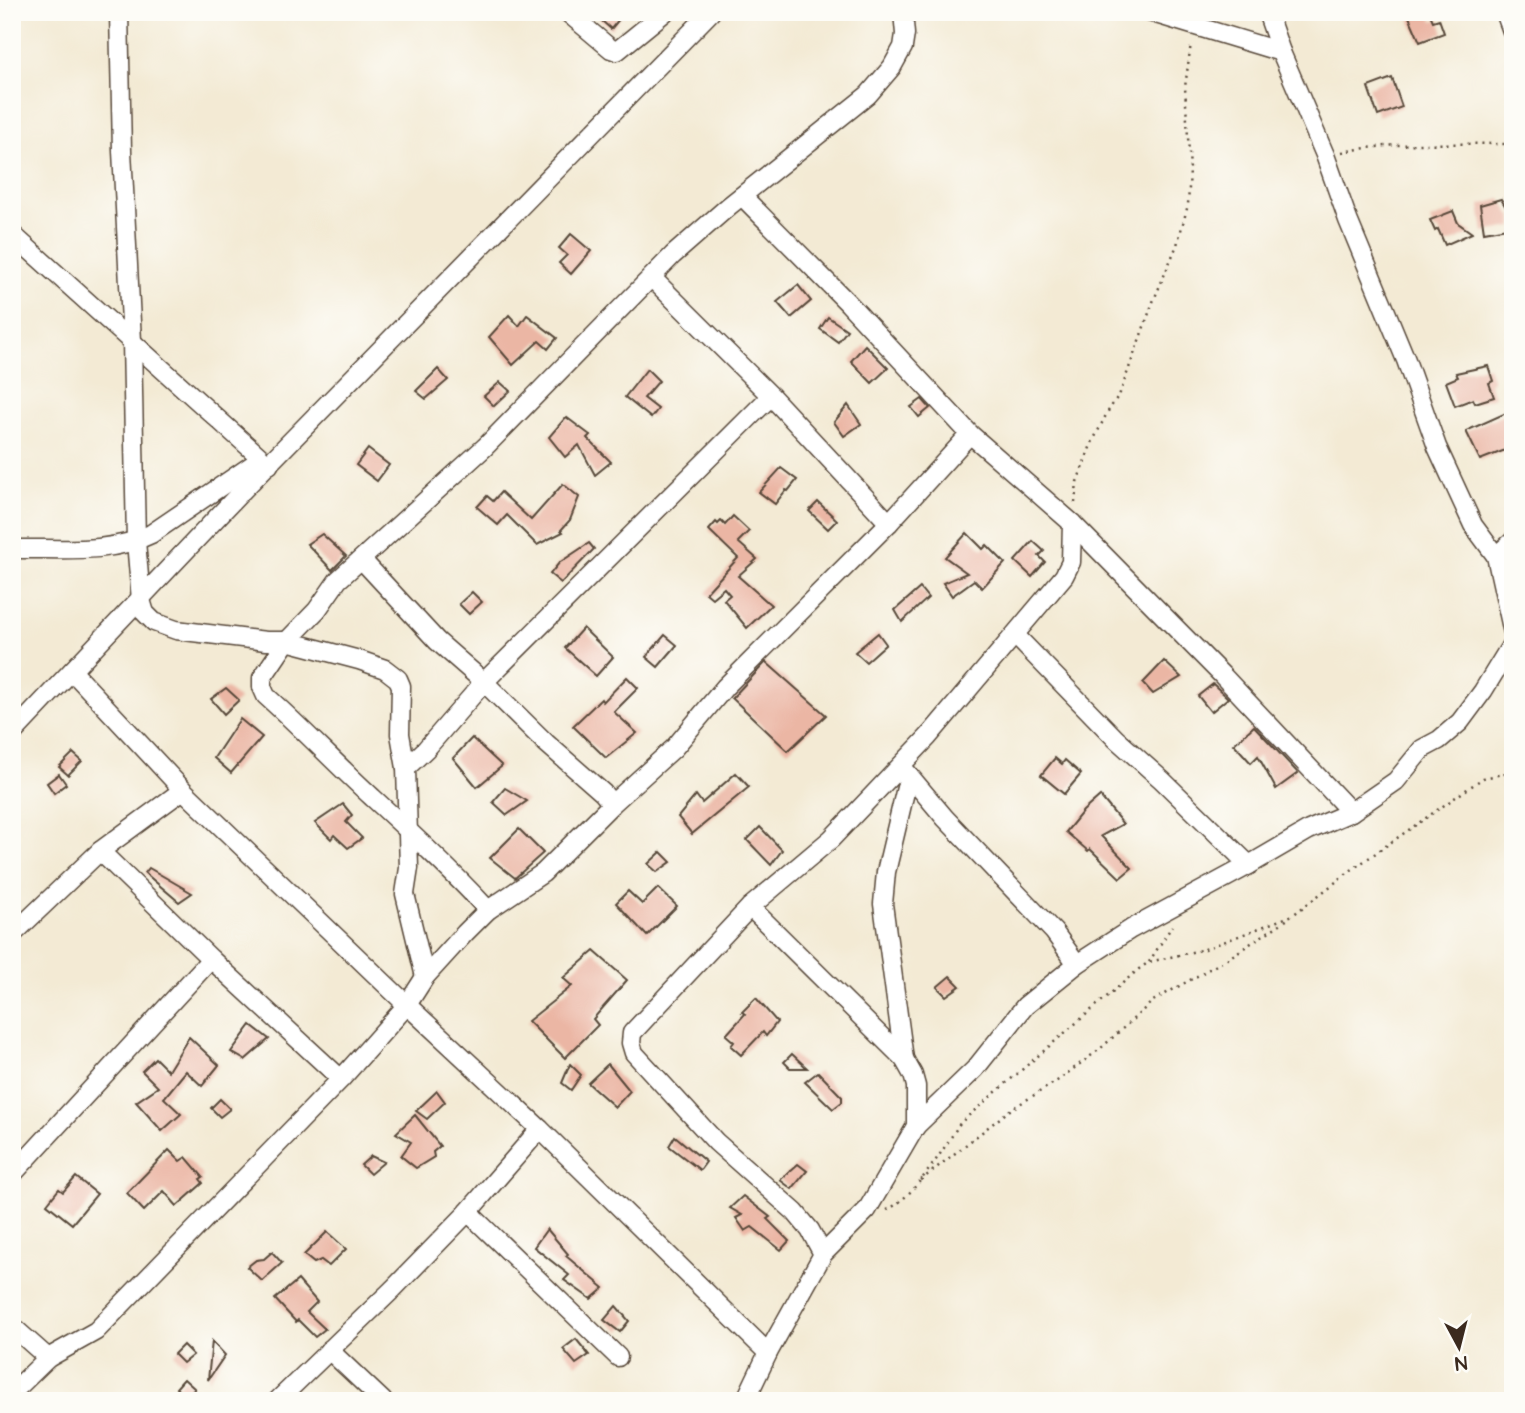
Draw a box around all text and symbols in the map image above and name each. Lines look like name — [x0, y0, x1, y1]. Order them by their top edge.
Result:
north arrow — [1424, 1312, 1494, 1382]
text: N — [1453, 1348, 1468, 1377]

